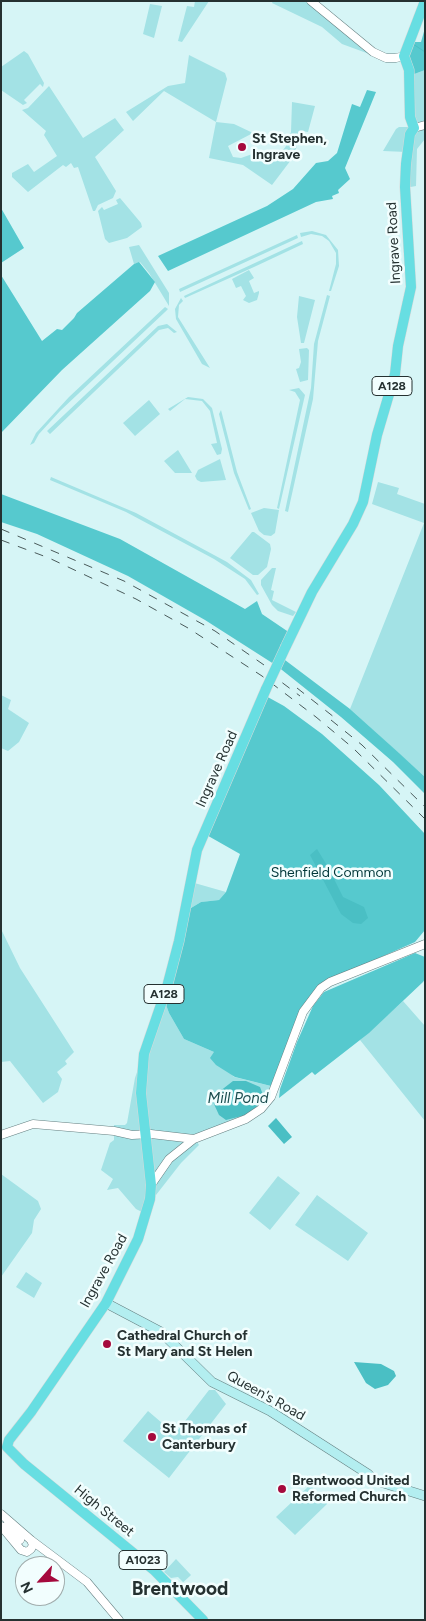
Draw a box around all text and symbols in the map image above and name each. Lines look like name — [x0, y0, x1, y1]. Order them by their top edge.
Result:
place label: St Stephen, Ingrave — [252, 131, 327, 164]
marker: St Stephen, Ingrave — [236, 141, 248, 153]
street label: Ingrave Road — [383, 202, 405, 284]
road number: A128 — [372, 376, 412, 396]
street label: Ingrave Road — [193, 728, 241, 810]
park label: Shenfield Common — [271, 865, 391, 881]
road number: A128 — [144, 984, 184, 1004]
water label: Mill Pond — [208, 1090, 268, 1108]
street label: Ingrave Road — [77, 1231, 131, 1311]
place label: Cathedral Church of St Mary and St Helen — [117, 1328, 253, 1360]
marker: Cathedral Church of St Mary and St Helen — [101, 1338, 113, 1350]
street label: Queen's Road — [224, 1368, 308, 1424]
place label: St Thomas of Canterbury — [162, 1421, 247, 1454]
marker: St Thomas of Canterbury — [146, 1431, 158, 1443]
place label: Brentwood United Reformed Church — [292, 1473, 410, 1505]
street label: High Street — [71, 1482, 137, 1540]
marker: Brentwood United Reformed Church — [276, 1483, 288, 1495]
road number: A1023 — [119, 1550, 167, 1570]
north arrow — [15, 1556, 65, 1606]
district label: Brentwood — [132, 1578, 228, 1600]
text: N — [17, 1579, 37, 1596]

